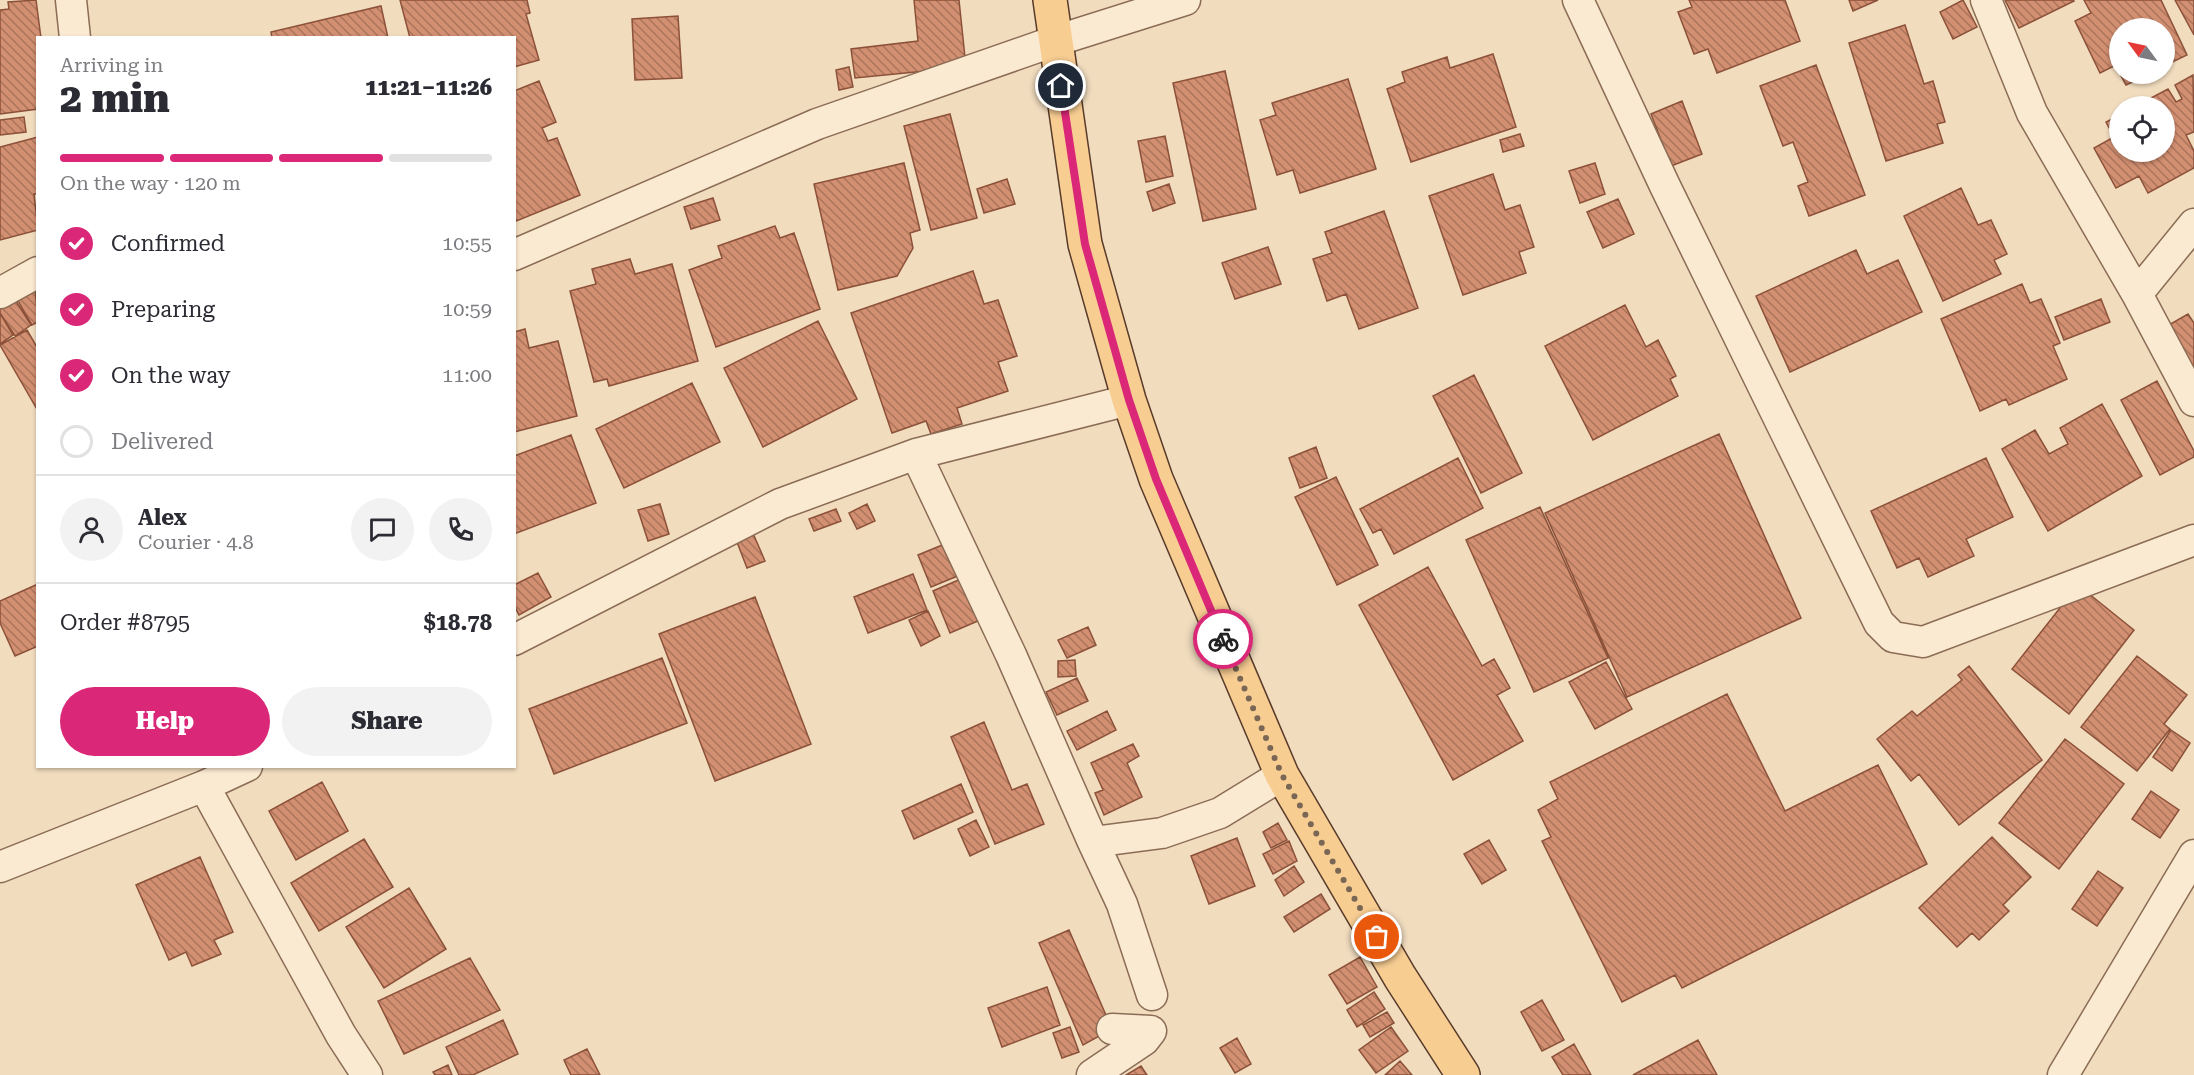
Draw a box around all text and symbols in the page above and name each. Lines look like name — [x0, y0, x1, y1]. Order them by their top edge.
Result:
north arrow — [2109, 18, 2175, 84]
map controls — [2109, 18, 2175, 162]
text: Arriving in — [60, 53, 163, 77]
pin — [1035, 60, 1086, 111]
icon: home — [1044, 69, 1077, 102]
text: 11:21–11:26 — [365, 75, 492, 100]
text: 2 min — [60, 76, 170, 122]
button: locate — [2109, 96, 2175, 162]
text: On the way · 120 m — [60, 171, 241, 195]
icon: check — [60, 227, 93, 260]
text: Confirmed — [111, 231, 225, 256]
text: 10:55 — [442, 231, 492, 255]
icon: check — [60, 293, 93, 326]
text: Preparing — [111, 297, 215, 322]
text: 10:59 — [442, 297, 492, 321]
icon: check — [60, 359, 93, 392]
text: On the way — [111, 363, 231, 388]
text: 11:00 — [442, 363, 492, 387]
text: Delivered — [111, 429, 213, 454]
button: person — [60, 498, 123, 561]
button: chat — [351, 498, 414, 561]
button: phone — [429, 498, 492, 561]
text: Alex — [138, 505, 187, 530]
text: Courier · 4.8 — [138, 530, 254, 554]
courier — [1193, 609, 1253, 669]
text: Order #8795 — [60, 610, 190, 635]
text: $18.78 — [423, 610, 492, 635]
icon: bike — [1207, 623, 1240, 656]
button: Help — [60, 687, 270, 756]
button: Share — [282, 687, 492, 756]
pin — [1351, 911, 1402, 962]
icon: bag — [1360, 920, 1393, 953]

